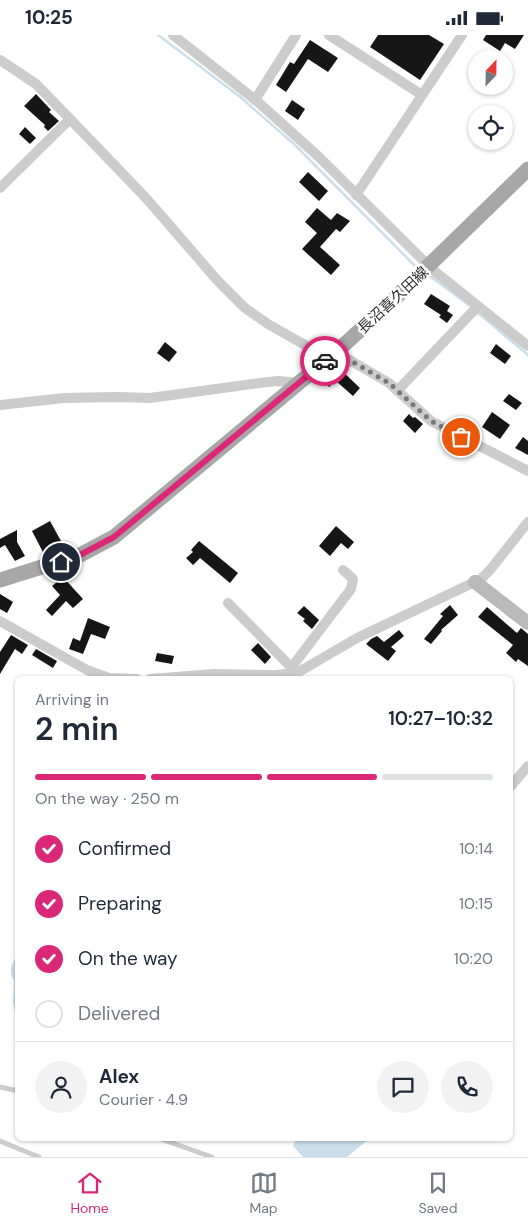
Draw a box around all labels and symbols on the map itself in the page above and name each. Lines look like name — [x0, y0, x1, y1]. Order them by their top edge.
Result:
north arrow — [468, 50, 512, 95]
street label: 長沼喜久田線 — [353, 262, 433, 338]
courier — [300, 336, 350, 386]
pin — [440, 416, 482, 458]
pin — [40, 541, 82, 583]

